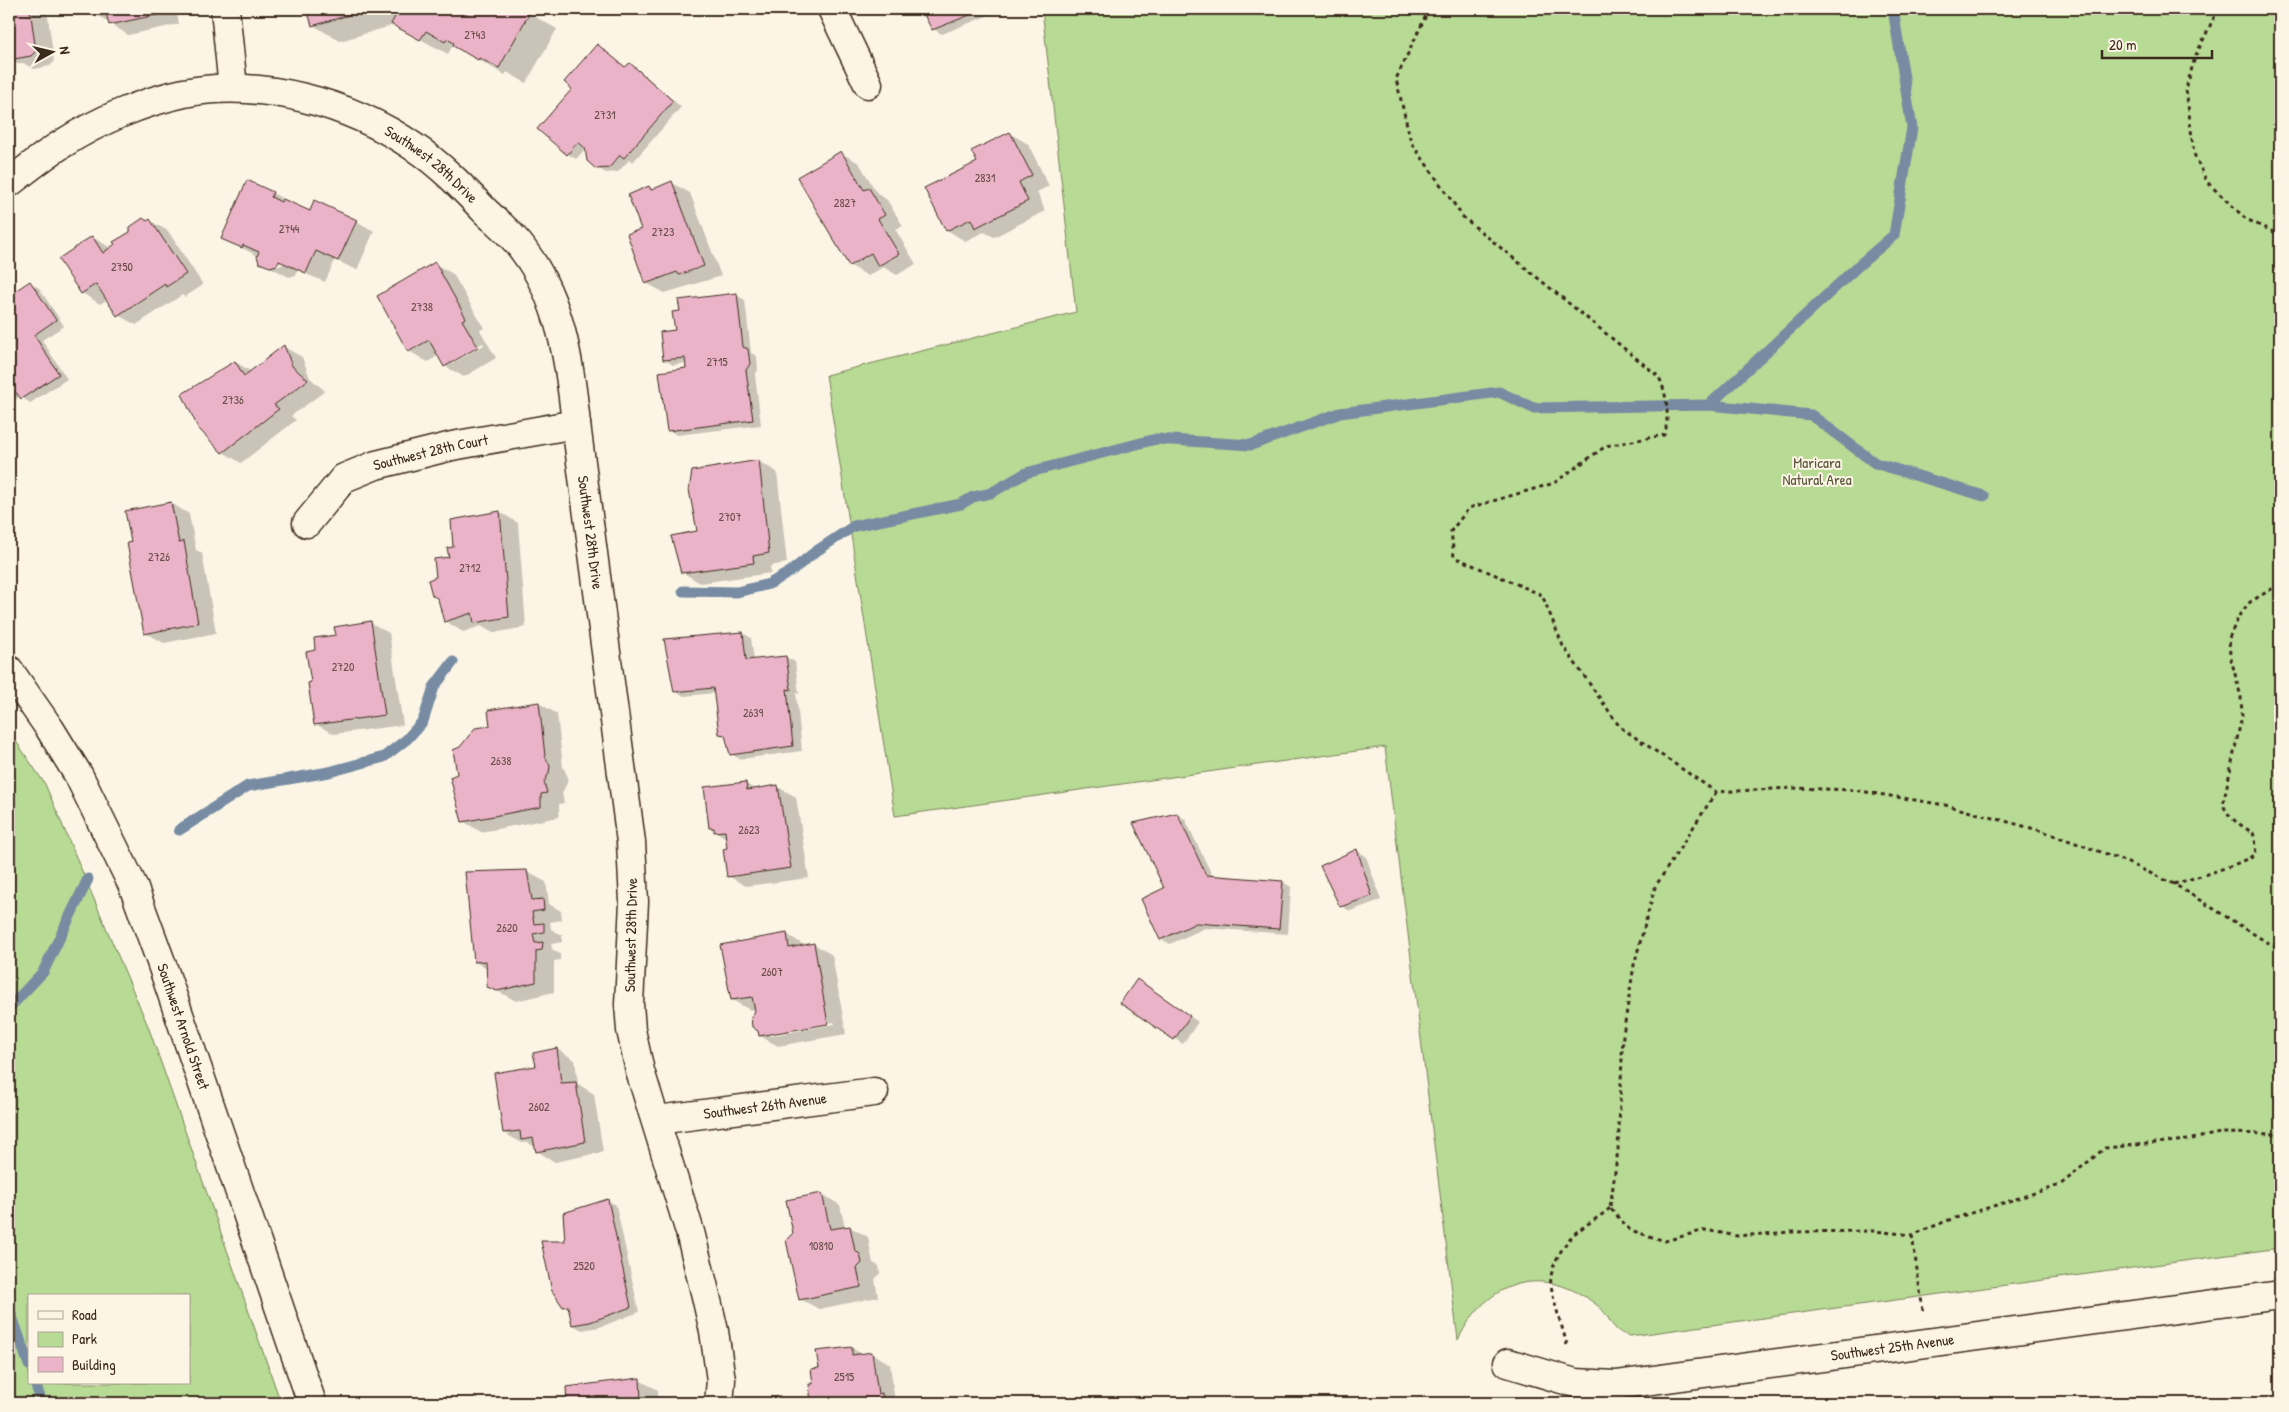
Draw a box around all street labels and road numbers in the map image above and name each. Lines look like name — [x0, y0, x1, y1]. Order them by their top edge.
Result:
street label: Southwest 28th Drive — [381, 120, 483, 208]
street label: Southwest 28th Court — [371, 429, 491, 475]
street label: Southwest 28th Drive — [573, 474, 609, 591]
street label: Southwest 28th Drive — [619, 878, 642, 992]
street label: Southwest Arnold Street — [152, 961, 215, 1093]
street label: Southwest 26th Avenue — [702, 1087, 828, 1124]
street label: Southwest 25th Avenue — [1829, 1328, 1955, 1366]

